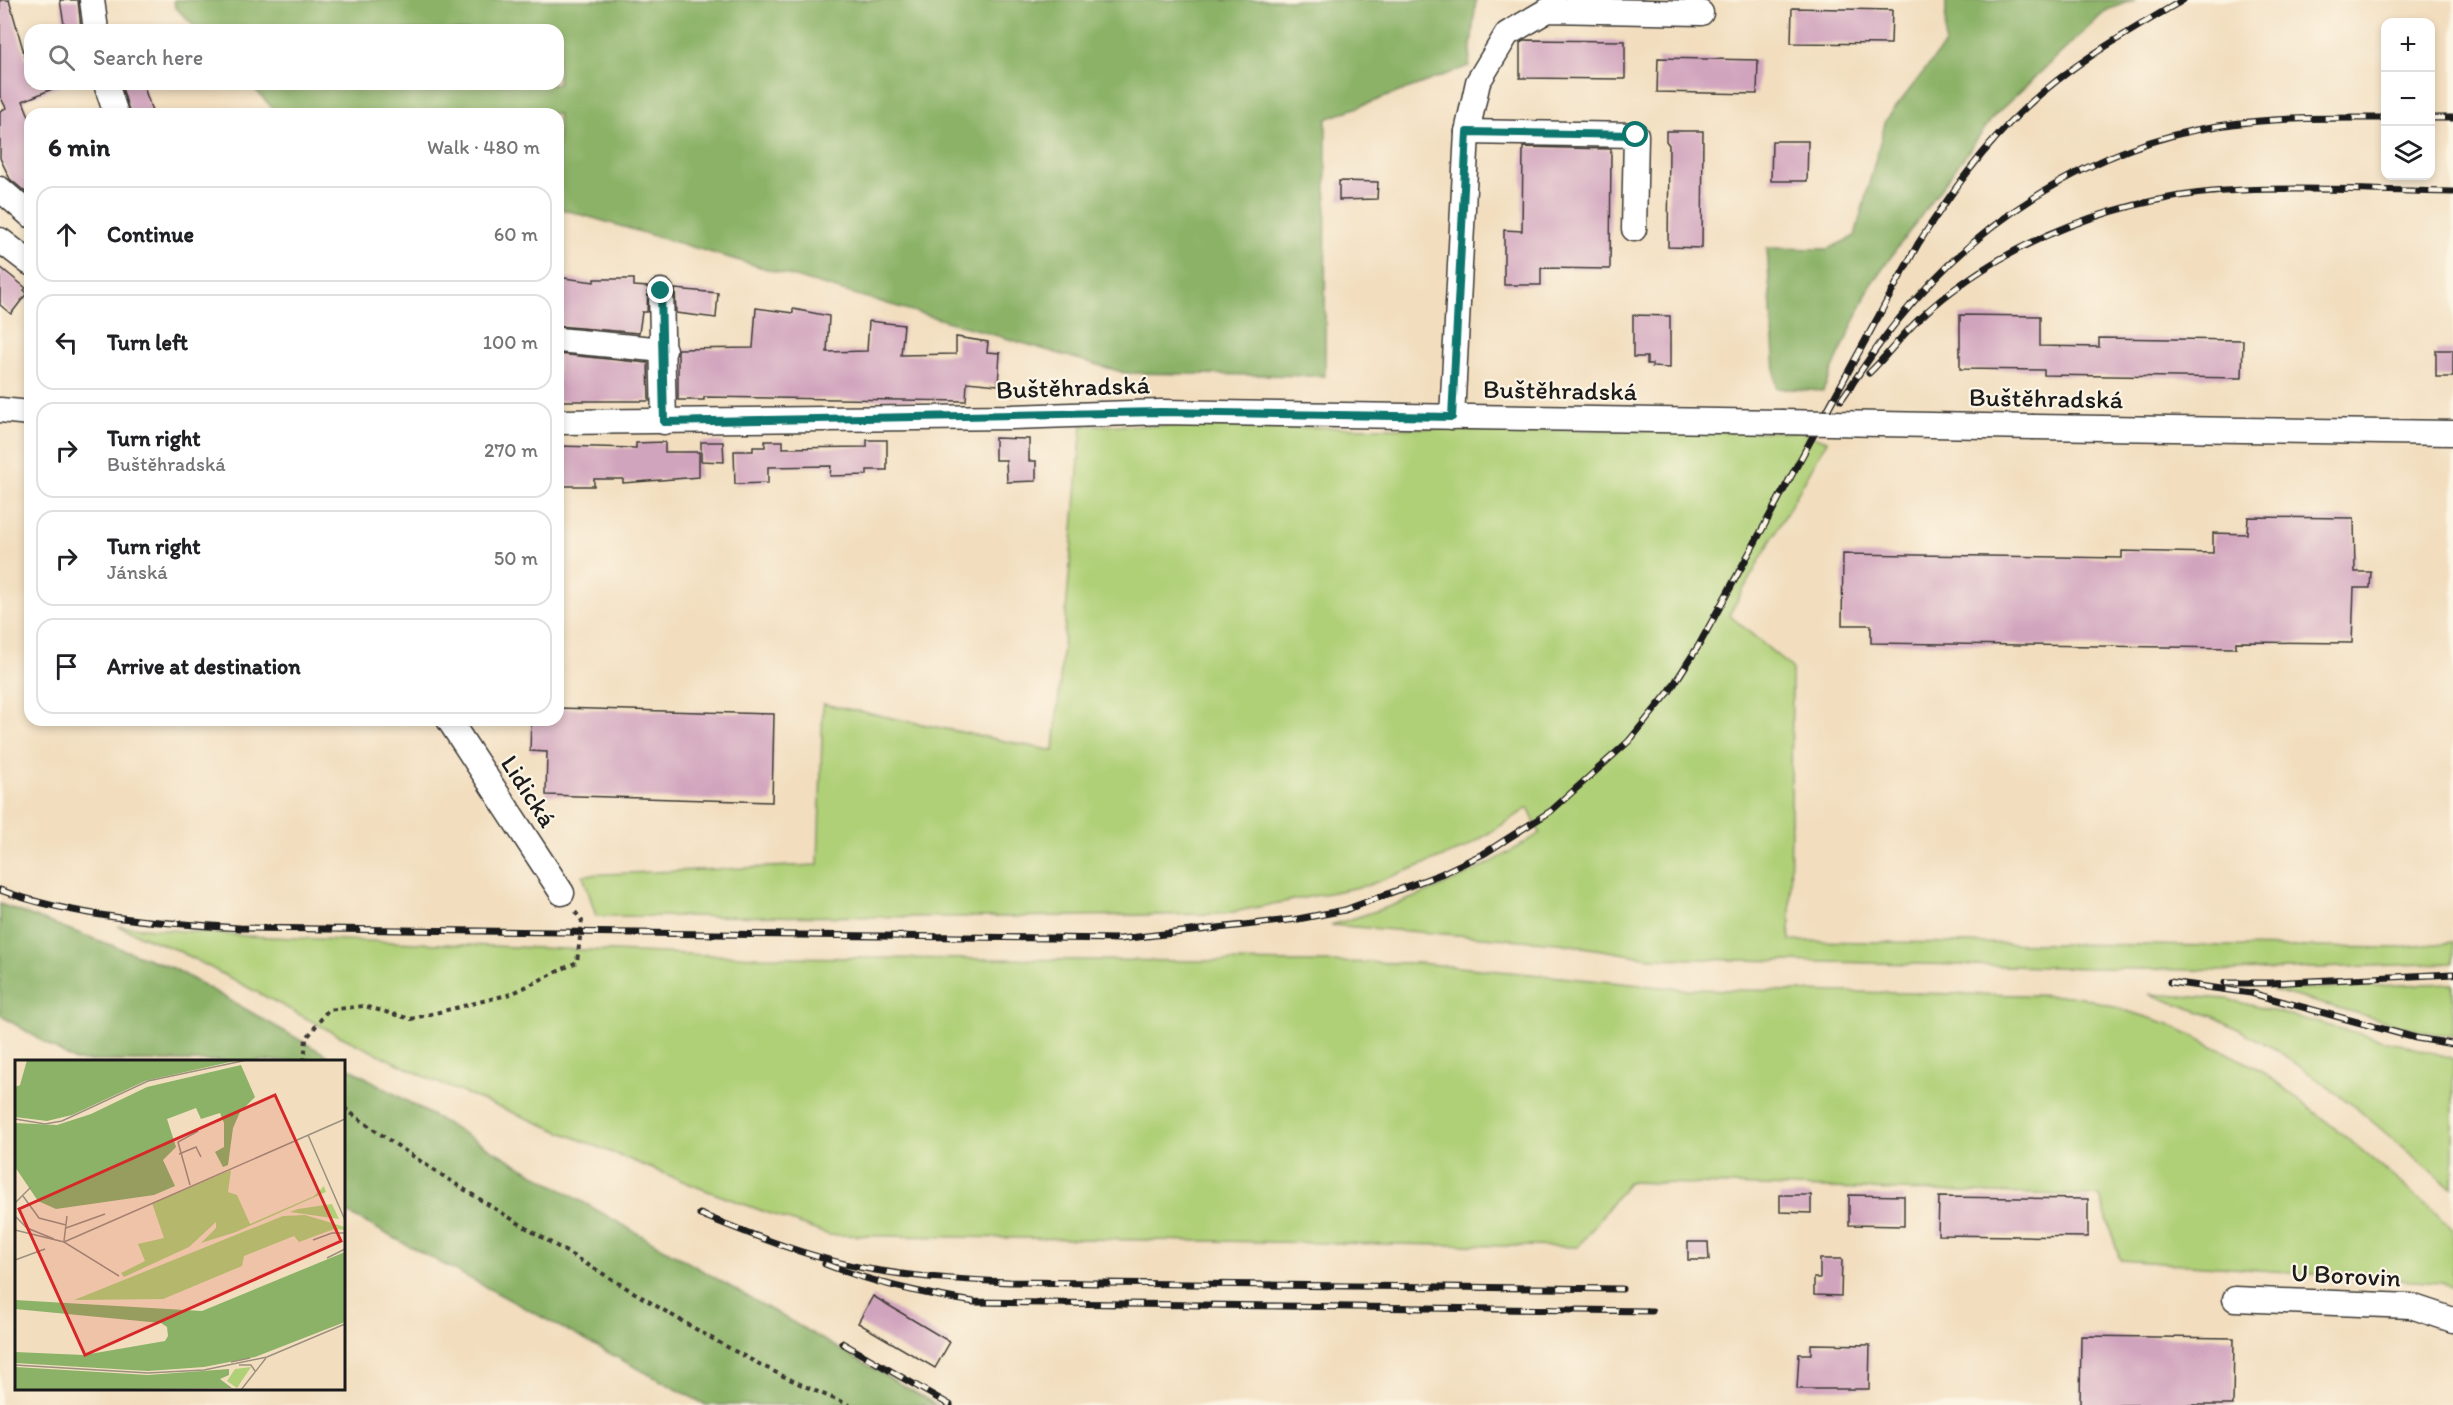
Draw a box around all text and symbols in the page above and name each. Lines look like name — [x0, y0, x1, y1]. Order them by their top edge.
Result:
map controls — [2381, 18, 2435, 180]
button: + — [2381, 18, 2435, 72]
search box — [24, 24, 564, 90]
icon: search — [45, 41, 78, 74]
text: Search here — [93, 44, 203, 71]
button: − — [2381, 72, 2435, 126]
route start — [1622, 121, 1648, 147]
button: layers — [2381, 126, 2435, 180]
text: 6 min — [48, 131, 110, 163]
text: Walk · 480 m — [427, 135, 540, 159]
icon: ahead — [50, 218, 83, 251]
text: Continue — [107, 221, 194, 248]
text: 60 m — [494, 222, 538, 246]
route end — [647, 277, 673, 303]
icon: left — [50, 326, 83, 359]
text: Turn left — [107, 329, 188, 356]
text: 100 m — [483, 330, 538, 354]
street label: Buštěhradská — [995, 368, 1151, 406]
street label: Buštěhradská — [1483, 373, 1638, 407]
street label: Buštěhradská — [1969, 381, 2124, 415]
text: Turn right — [107, 425, 201, 452]
icon: right — [50, 434, 83, 467]
text: 270 m — [484, 438, 538, 462]
text: Buštěhradská — [107, 452, 226, 476]
text: Turn right — [107, 533, 201, 560]
icon: right — [50, 542, 83, 575]
text: 50 m — [494, 546, 538, 570]
text: Jánská — [107, 560, 168, 584]
icon: arrive — [50, 650, 83, 683]
text: Arrive at destination — [107, 653, 301, 680]
street label: Lidická — [494, 749, 564, 833]
inset map — [15, 1060, 345, 1390]
street label: U Borovin — [2290, 1256, 2402, 1294]

